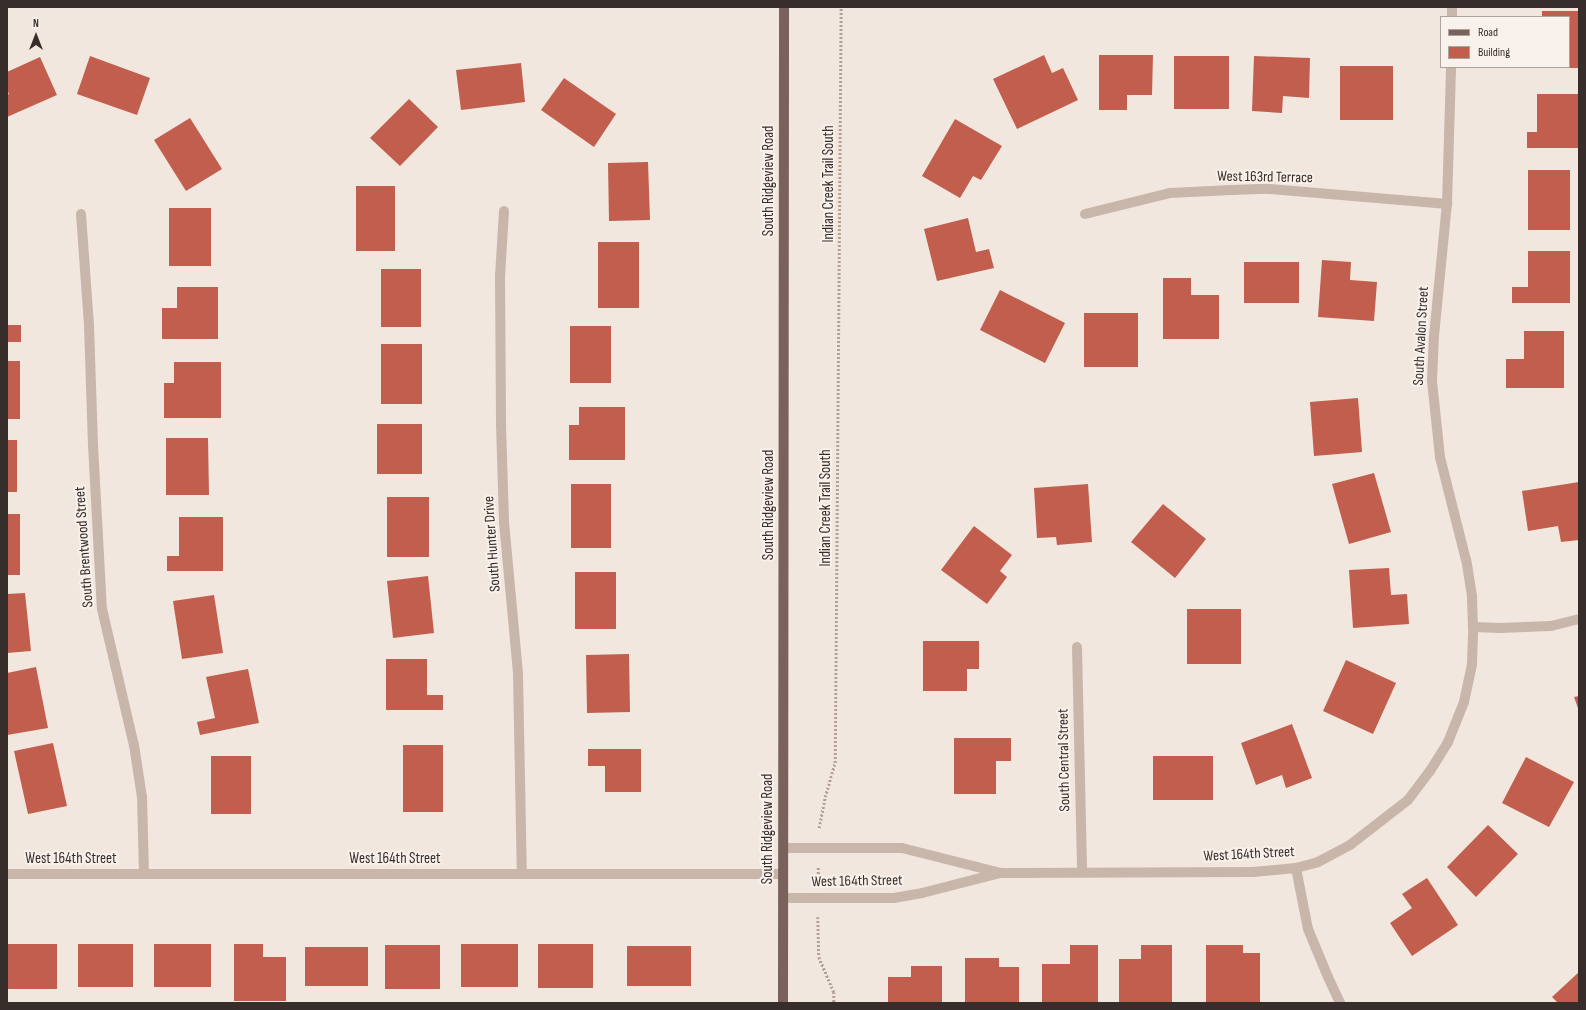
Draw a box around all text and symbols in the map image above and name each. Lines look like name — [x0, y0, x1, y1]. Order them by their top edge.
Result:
north arrow — [16, 16, 56, 56]
legend — [1440, 16, 1570, 68]
text: N — [33, 17, 39, 30]
text: Road — [1478, 25, 1498, 40]
text: Building — [1478, 45, 1510, 60]
street label: Indian Creek Trail South — [820, 125, 838, 243]
street label: South Ridgeview Road — [760, 126, 778, 236]
street label: West 163rd Terrace — [1217, 167, 1313, 187]
street label: South Avalon Street — [1409, 286, 1433, 386]
street label: Indian Creek Trail South — [817, 449, 835, 567]
street label: South Ridgeview Road — [760, 450, 778, 560]
street label: South Brentwood Street — [71, 486, 97, 608]
street label: South Hunter Drive — [480, 495, 504, 593]
street label: South Central Street — [1054, 708, 1074, 812]
street label: South Ridgeview Road — [759, 774, 777, 884]
street label: West 164th Street — [1203, 843, 1295, 865]
street label: West 164th Street — [25, 850, 117, 868]
street label: West 164th Street — [349, 850, 441, 868]
street label: West 164th Street — [811, 871, 903, 891]

